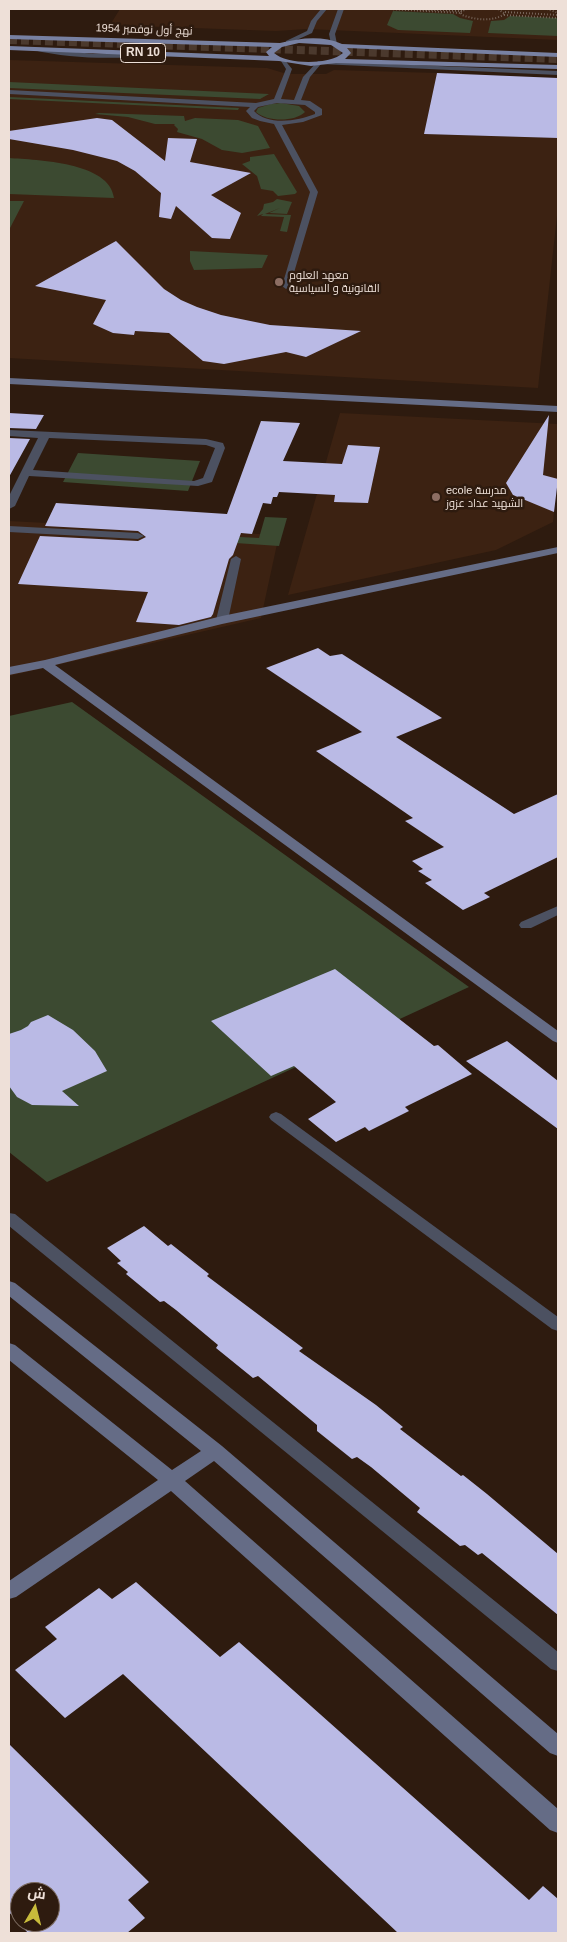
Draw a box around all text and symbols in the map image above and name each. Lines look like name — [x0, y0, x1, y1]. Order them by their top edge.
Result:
street label: نهج أول نوفمبر 1954 — [95, 22, 193, 38]
road number: RN 10 — [120, 44, 166, 62]
place label: معهد العلوم القانونية و السياسية — [289, 269, 380, 295]
marker: معهد العلوم القانونية و السياسية — [273, 276, 285, 288]
place label: ecole مدرسة الشهيد عداد عزوز — [446, 484, 523, 510]
marker: ecole مدرسة الشهيد عداد عزوز — [430, 491, 442, 503]
north arrow — [10, 1882, 60, 1932]
text: ش — [27, 1884, 47, 1902]

